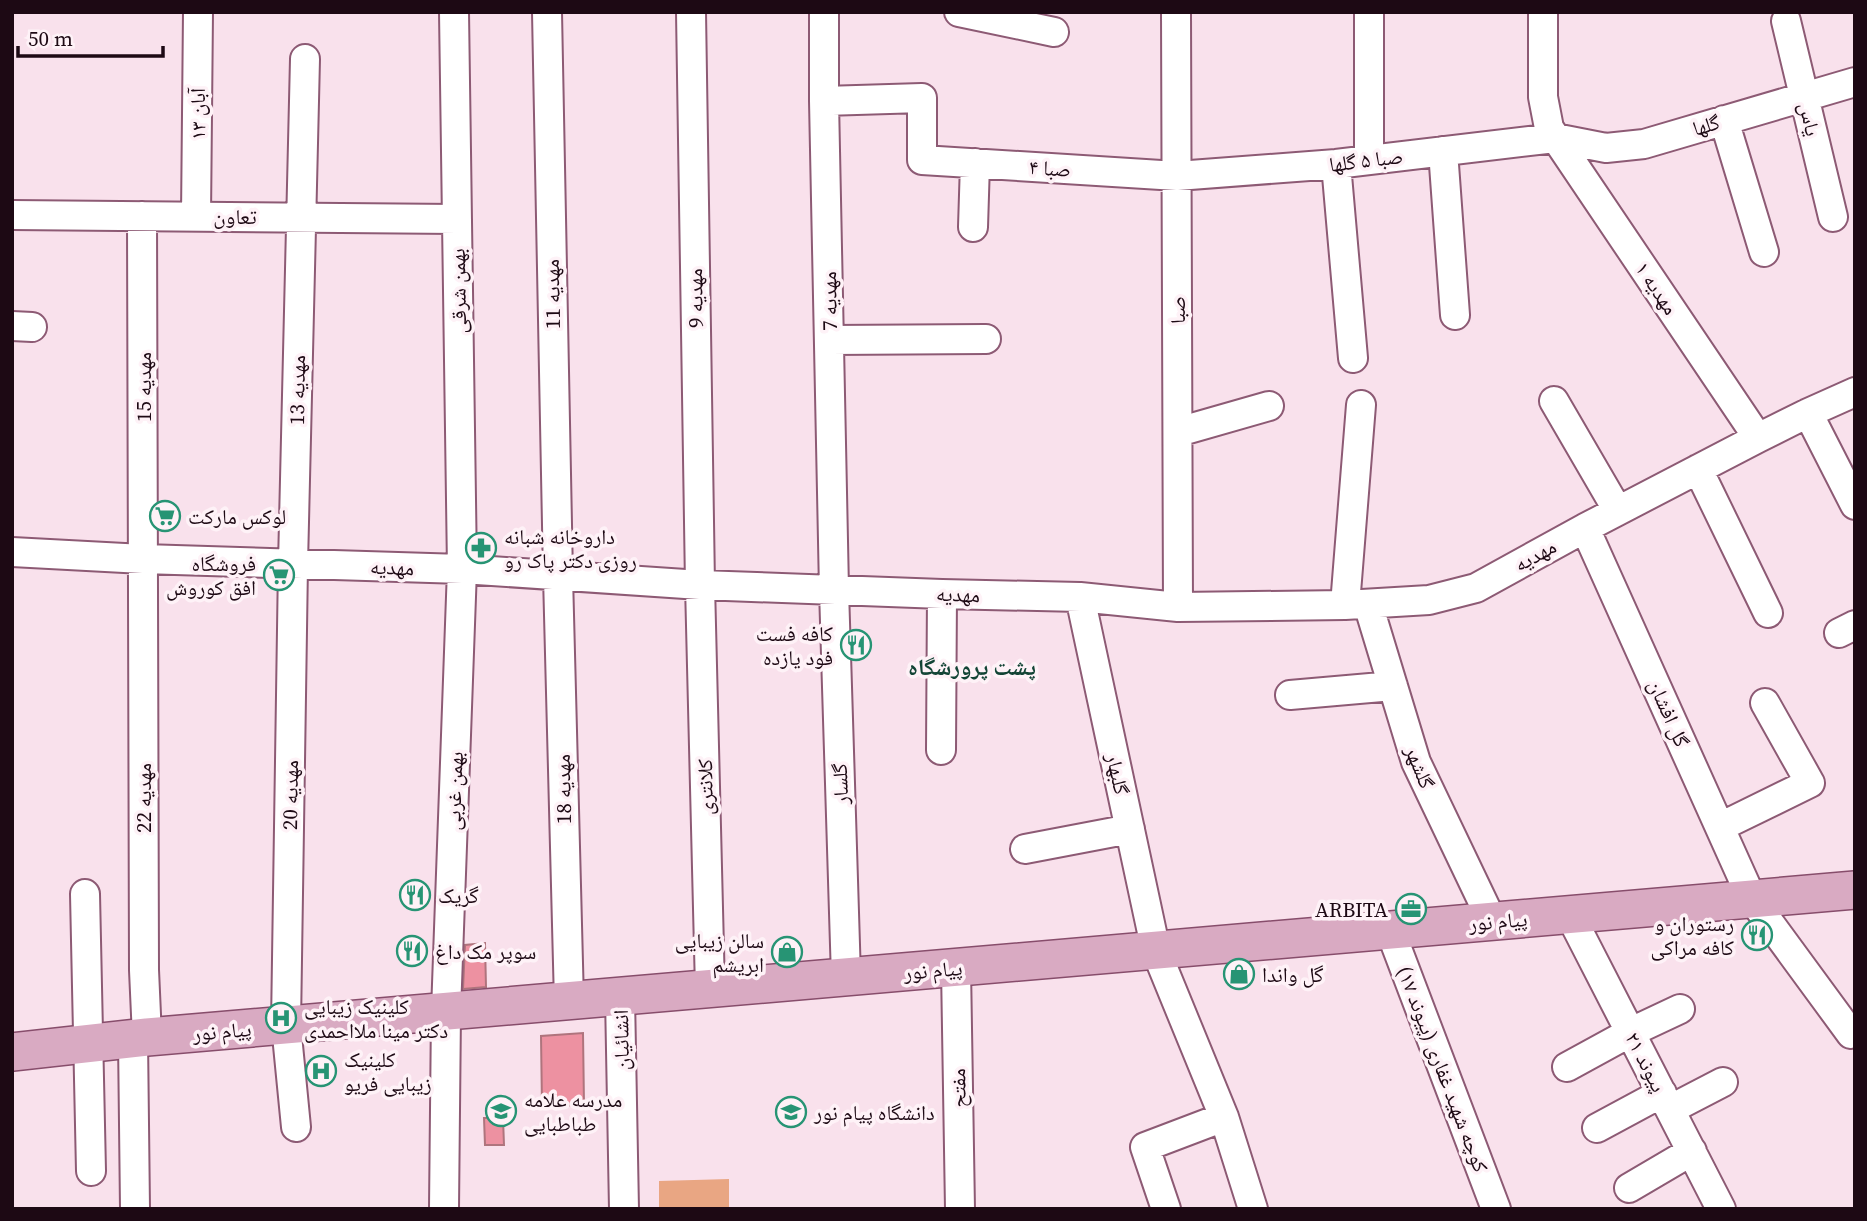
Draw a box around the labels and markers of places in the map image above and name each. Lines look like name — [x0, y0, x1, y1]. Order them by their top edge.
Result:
supermarket icon: لوکس مارکت — [148, 499, 182, 533]
place label: لوکس مارکت — [188, 502, 286, 531]
place label: داروخانه شبانه روزی دکتر پاک رو — [504, 522, 637, 575]
pharmacy icon: داروخانه شبانه روزی دکتر پاک رو — [464, 531, 498, 565]
place label: فروشگاه افق کوروش — [166, 549, 256, 602]
supermarket icon: فروشگاه افق کوروش — [262, 558, 296, 592]
place label: کافه فست فود یازده — [756, 619, 833, 672]
restaurant icon: کافه فست فود یازده — [839, 628, 873, 662]
restaurant icon: گریک — [398, 878, 432, 912]
place label: گریک — [438, 881, 479, 910]
office icon: ARBITA — [1394, 892, 1428, 926]
place label: ARBITA — [1315, 895, 1388, 924]
place label: رستوران و کافه مراکی — [1651, 909, 1734, 962]
restaurant icon: رستوران و کافه مراکی — [1740, 918, 1774, 952]
place label: سالن زیبایی ابریشم — [675, 926, 764, 979]
restaurant icon: سوپر مک داغ — [395, 934, 429, 968]
shop icon: سالن زیبایی ابریشم — [770, 935, 804, 969]
place label: سوپر مک داغ — [435, 937, 536, 966]
shop icon: گل واندا — [1222, 957, 1256, 991]
place label: گل واندا — [1262, 960, 1324, 989]
place label: کلینیک زیبایی دکتر مینا ملااحمدی — [304, 992, 448, 1045]
hospital icon: کلینیک زیبایی دکتر مینا ملااحمدی — [264, 1001, 298, 1035]
place label: کلینیک زیبایی فریو — [344, 1045, 432, 1098]
hospital icon: کلینیک زیبایی فریو — [304, 1054, 338, 1088]
place label: مدرسه علامه طباطبایی — [524, 1085, 622, 1138]
school or university icon: مدرسه علامه طباطبایی — [484, 1094, 518, 1128]
school or university icon: دانشگاه پیام نور — [774, 1095, 808, 1129]
place label: دانشگاه پیام نور — [813, 1098, 935, 1127]

